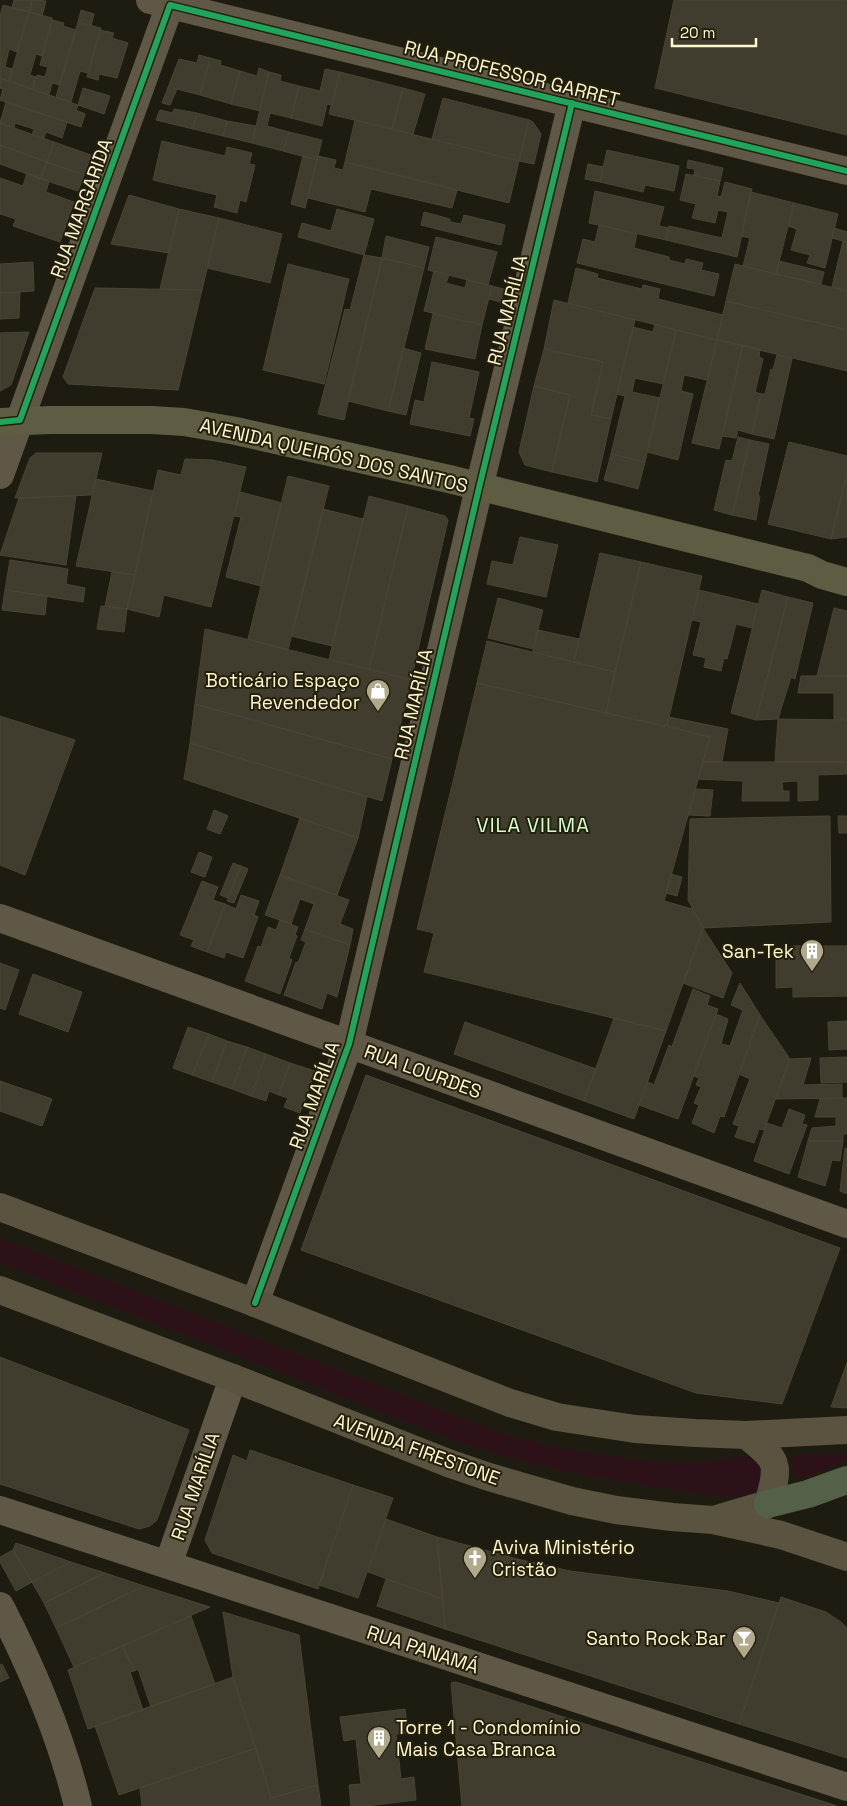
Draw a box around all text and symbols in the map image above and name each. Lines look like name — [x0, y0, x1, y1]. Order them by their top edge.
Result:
scale bar — [672, 15, 756, 47]
text: 20 m — [680, 23, 715, 42]
street label: RUA PROFESSOR GARRET — [401, 35, 622, 112]
street label: RUA MARGARIDA — [45, 135, 118, 281]
street label: RUA MARÍLIA — [482, 252, 533, 368]
street label: AVENIDA QUEIRÓS DOS SANTOS — [197, 412, 470, 499]
street label: RUA MARÍLIA — [389, 646, 438, 762]
place label: Boticário Espaço Revendedor — [205, 668, 360, 715]
shop icon: Boticário Espaço Revendedor — [365, 678, 391, 712]
district label: VILA VILMA — [476, 812, 590, 838]
building icon: San-Tek — [799, 938, 825, 972]
place label: San-Tek — [722, 939, 794, 964]
street label: RUA MARÍLIA — [283, 1038, 346, 1153]
street label: RUA LOURDES — [361, 1039, 485, 1104]
street label: AVENIDA FIRESTONE — [330, 1408, 503, 1491]
street label: RUA MARÍLIA — [165, 1429, 226, 1544]
place label: Aviva Ministério Cristão — [492, 1535, 635, 1582]
church icon: Aviva Ministério Cristão — [462, 1545, 488, 1579]
street label: RUA PANAMÁ — [364, 1620, 482, 1679]
bar icon: Santo Rock Bar — [731, 1625, 757, 1659]
place label: Santo Rock Bar — [586, 1626, 726, 1651]
place label: Torre 1 - Condomínio Mais Casa Branca — [396, 1715, 581, 1762]
building icon: Torre 1 - Condomínio Mais Casa Branca — [366, 1725, 392, 1759]

